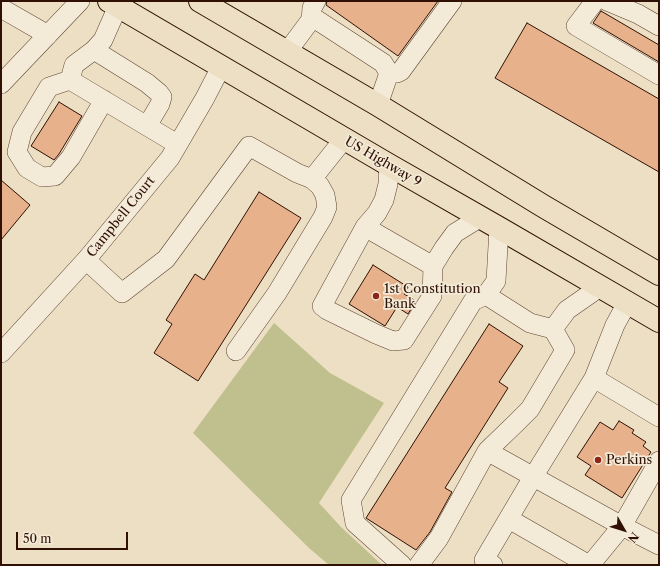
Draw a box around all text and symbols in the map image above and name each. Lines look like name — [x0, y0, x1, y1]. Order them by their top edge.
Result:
street label: US Highway 9 — [342, 134, 424, 190]
street label: Campbell Court — [84, 173, 158, 261]
place label: 1st Constitution Bank — [384, 281, 481, 312]
marker: 1st Constitution Bank — [371, 291, 381, 301]
place label: Perkins — [606, 452, 652, 468]
marker: Perkins — [593, 455, 603, 465]
north arrow — [604, 510, 644, 550]
scale bar — [18, 524, 130, 550]
text: N — [625, 529, 642, 546]
text: 50 m — [23, 531, 52, 546]

